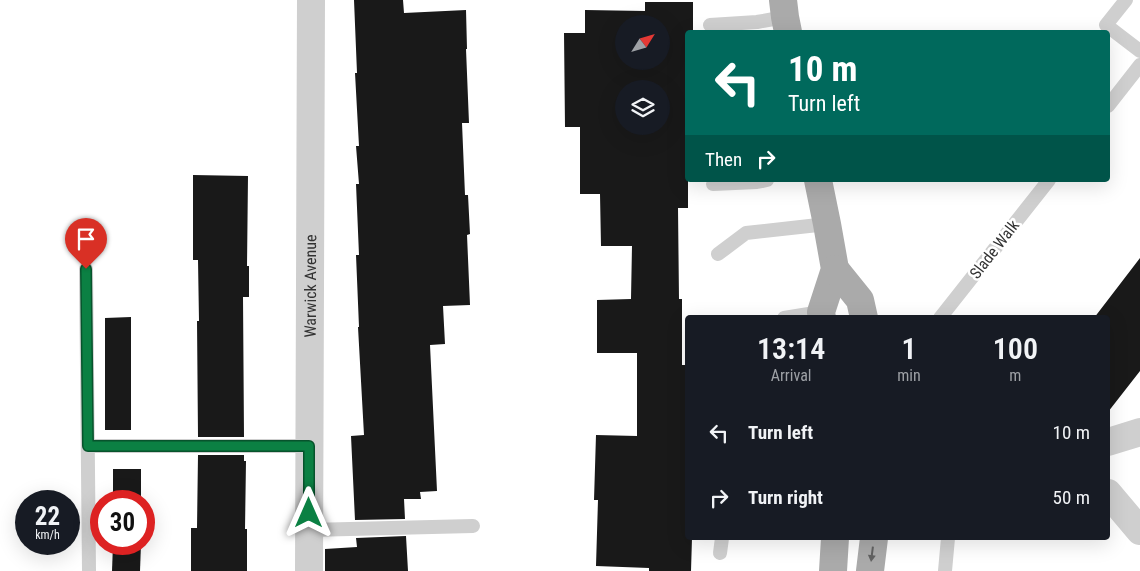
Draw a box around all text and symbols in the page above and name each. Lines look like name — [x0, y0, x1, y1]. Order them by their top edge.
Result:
north arrow — [615, 15, 670, 70]
map controls — [615, 15, 670, 135]
text: 10 m — [788, 49, 857, 90]
icon: left — [705, 50, 770, 115]
button: layers — [615, 80, 670, 135]
text: Turn left — [788, 91, 860, 116]
icon: right — [752, 145, 780, 173]
text: Then — [705, 148, 742, 171]
street label: Slade Walk — [966, 216, 1024, 282]
pin — [65, 218, 107, 269]
icon: arrive — [72, 225, 100, 253]
street label: Warwick Avenue — [301, 234, 320, 338]
text: 13:14 — [757, 331, 825, 366]
text: 1 — [901, 331, 917, 366]
text: 100 — [993, 331, 1038, 366]
text: Arrival — [771, 366, 811, 385]
text: min — [897, 366, 921, 385]
text: m — [1009, 366, 1021, 385]
icon: left — [705, 419, 733, 447]
text: Turn left — [748, 421, 813, 444]
text: 10 m — [1053, 421, 1090, 444]
icon: right — [705, 484, 733, 512]
position arrow — [282, 486, 334, 538]
text: Turn right — [748, 486, 823, 509]
text: 50 m — [1053, 486, 1090, 509]
speed limit sign: 30 — [90, 490, 155, 555]
text: 22 — [35, 502, 60, 531]
text: km/h — [35, 528, 60, 542]
one-way arrow — [868, 547, 876, 563]

